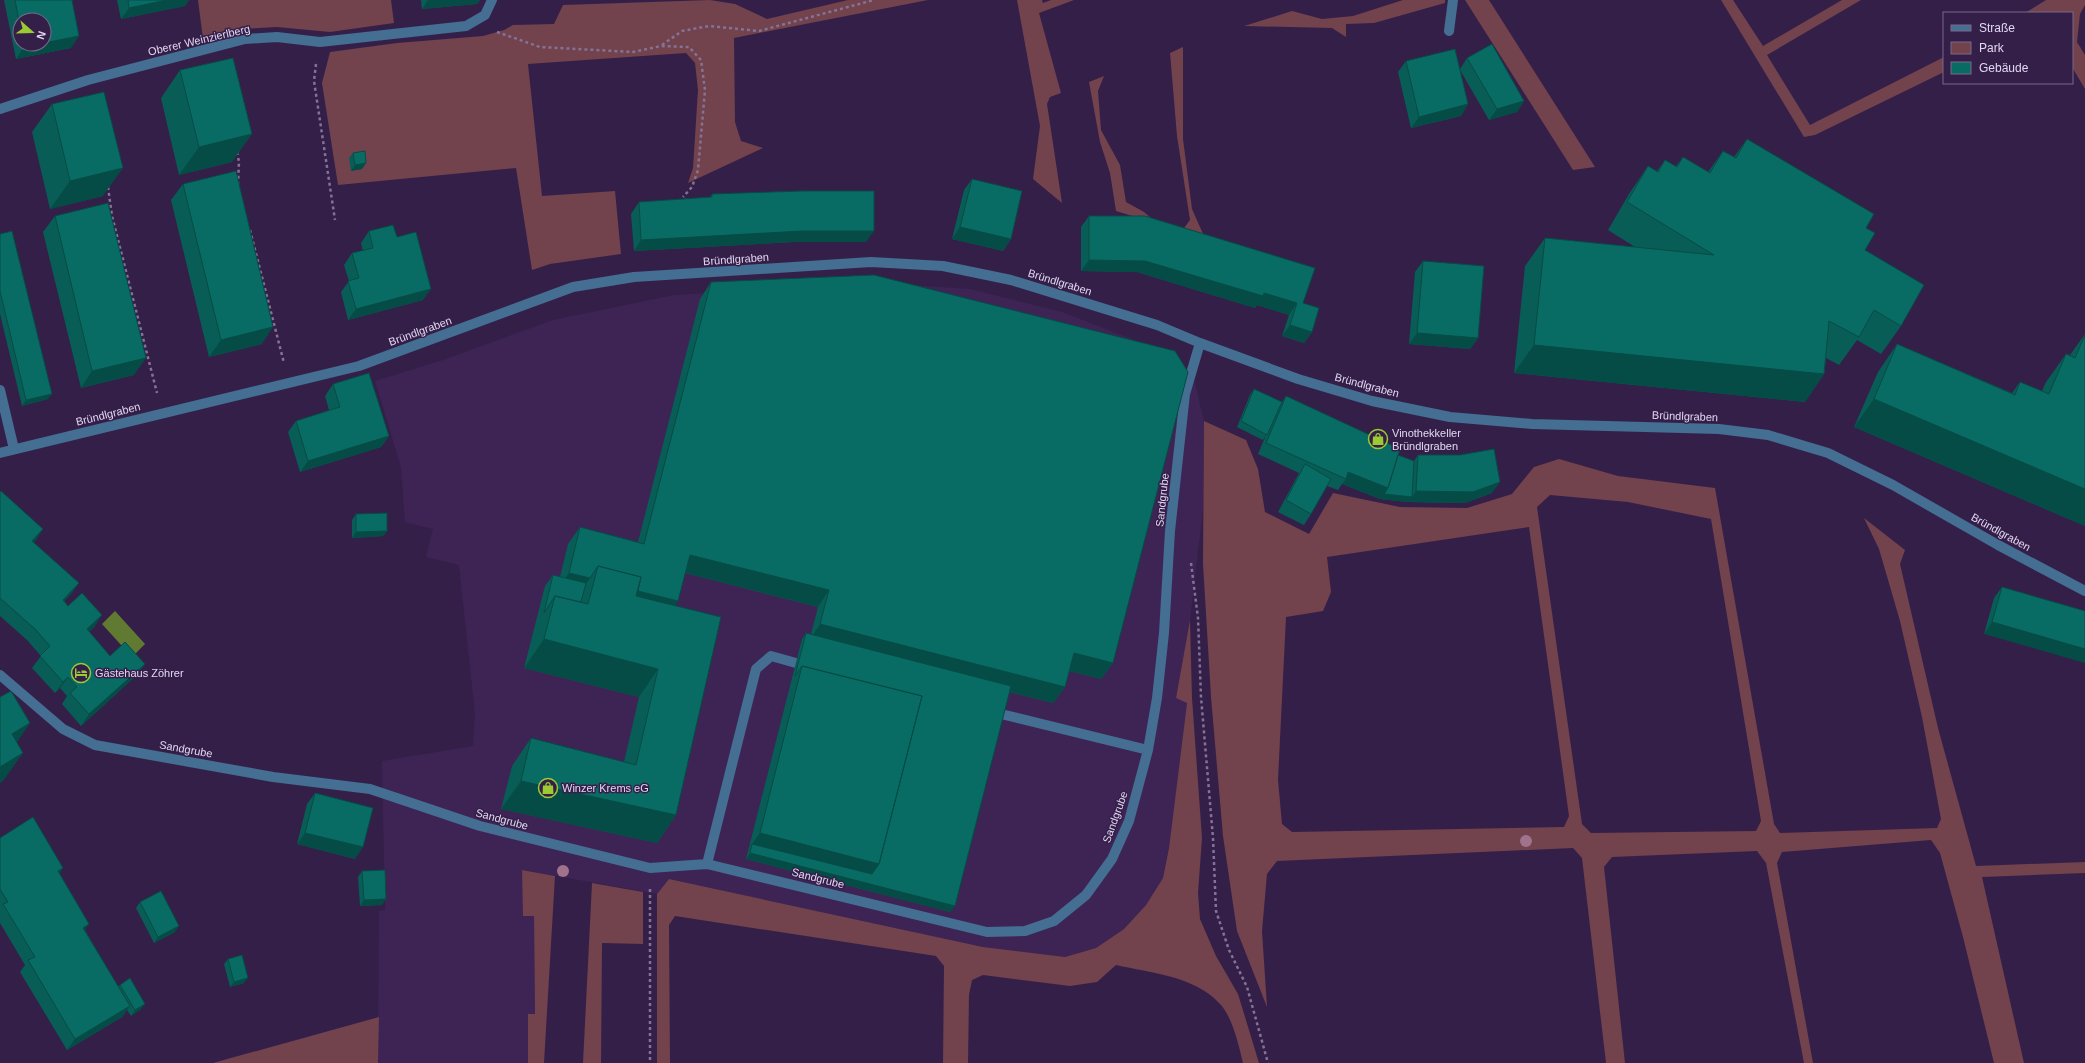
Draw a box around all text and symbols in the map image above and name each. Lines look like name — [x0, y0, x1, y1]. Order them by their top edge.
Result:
north arrow — [12, 12, 52, 52]
legend — [1943, 12, 2073, 84]
text: Straße — [1979, 21, 2015, 35]
street label: Oberer Weinzierlberg — [147, 22, 251, 58]
text: N — [34, 30, 48, 41]
text: Park — [1979, 41, 2005, 55]
text: Gebäude — [1979, 61, 2029, 75]
street label: Bründlgraben — [703, 251, 769, 267]
street label: Bründlgraben — [1027, 267, 1093, 297]
street label: Bründlgraben — [387, 314, 453, 348]
street label: Bründlgraben — [1334, 371, 1400, 399]
street label: Bründlgraben — [74, 400, 142, 428]
street label: Bründlgraben — [1652, 409, 1718, 423]
place label: Vinothekkeller Bründlgraben — [1392, 427, 1461, 452]
shop icon: Vinothekkeller Bründlgraben — [1367, 428, 1389, 450]
street label: Sandgrube — [1153, 473, 1171, 527]
street label: Bründlgraben — [1969, 511, 2033, 553]
hotel icon: Gästehaus Zöhrer — [70, 662, 92, 684]
place label: Gästehaus Zöhrer — [95, 667, 184, 679]
street label: Sandgrube — [158, 738, 214, 760]
shop icon: Winzer Krems eG — [537, 777, 559, 799]
place label: Winzer Krems eG — [562, 782, 649, 794]
street label: Sandgrube — [1100, 790, 1130, 844]
street label: Sandgrube — [474, 806, 530, 832]
street label: Sandgrube — [790, 866, 846, 890]

